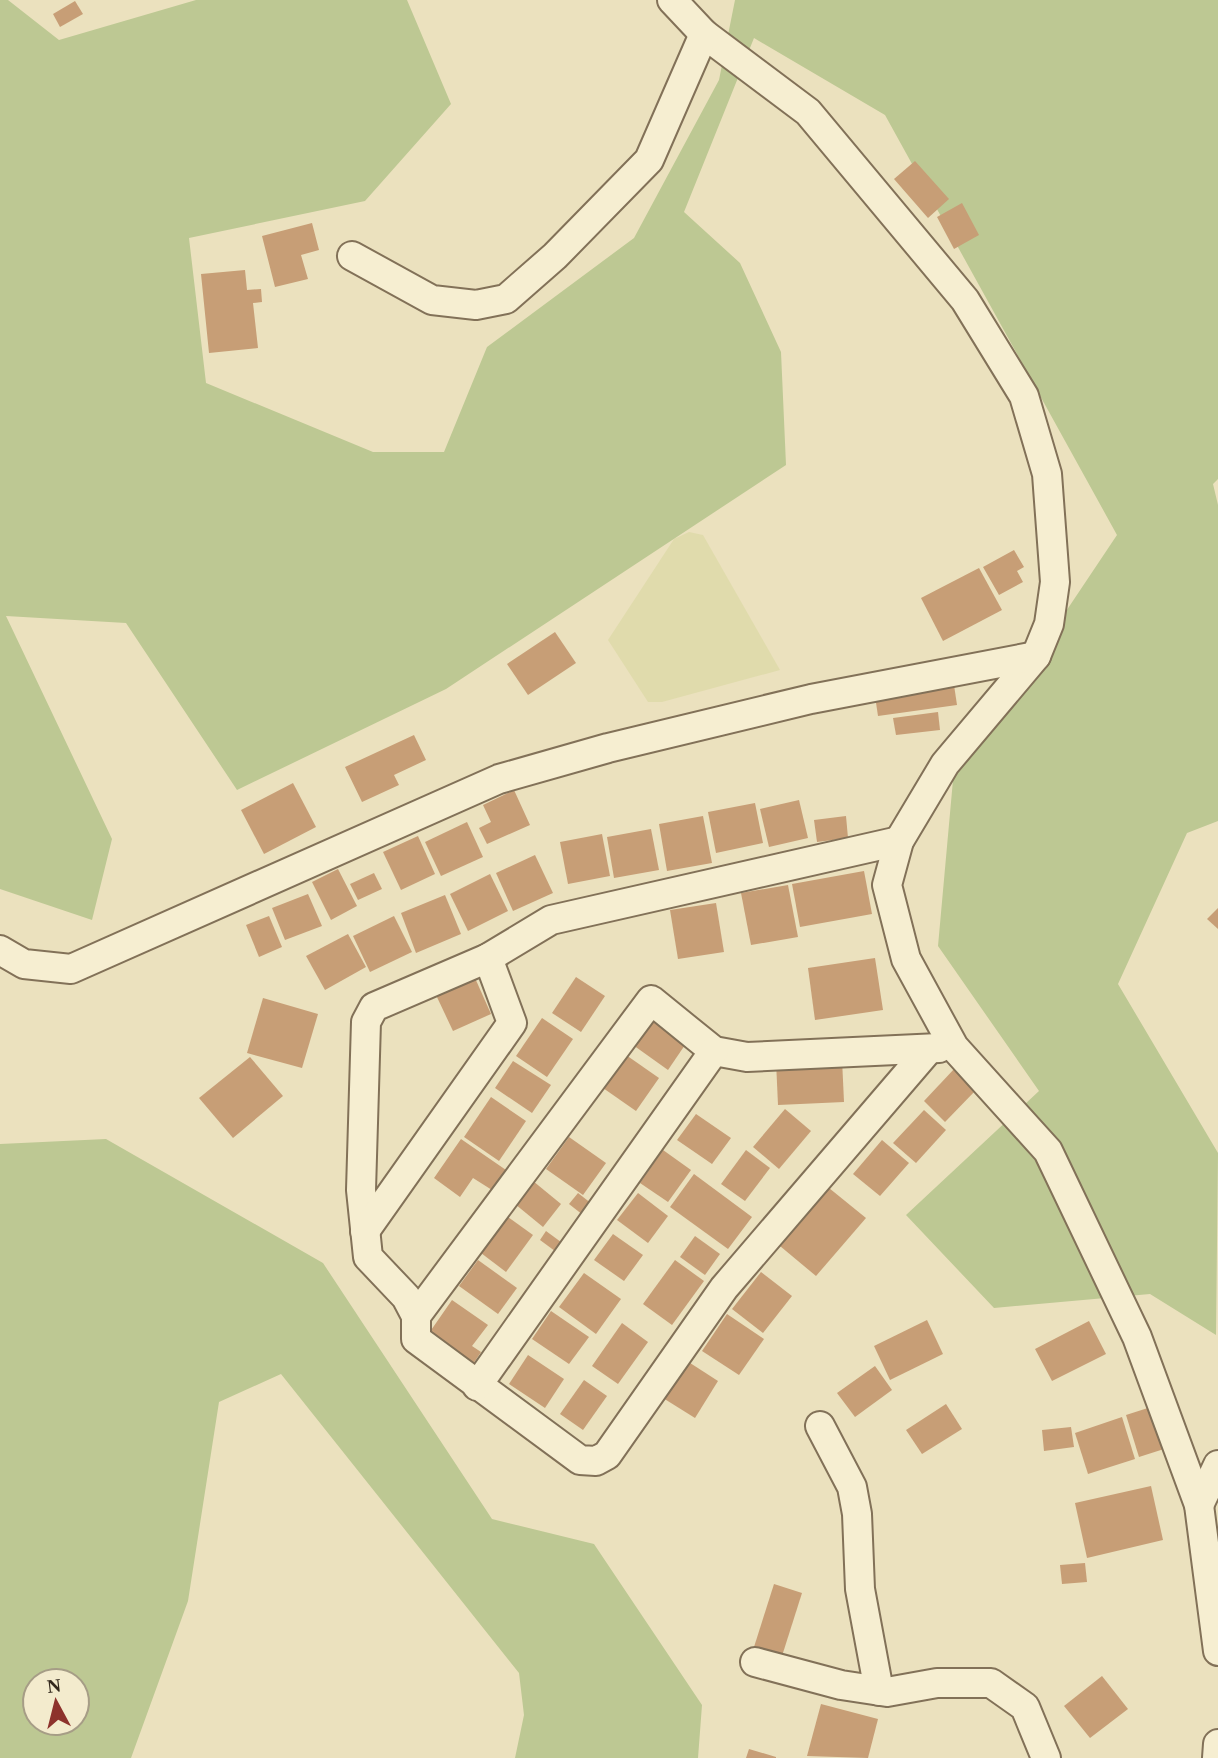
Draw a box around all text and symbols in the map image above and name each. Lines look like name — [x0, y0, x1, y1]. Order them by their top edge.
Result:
north arrow — [21, 1667, 91, 1737]
text: N — [46, 1674, 62, 1697]

